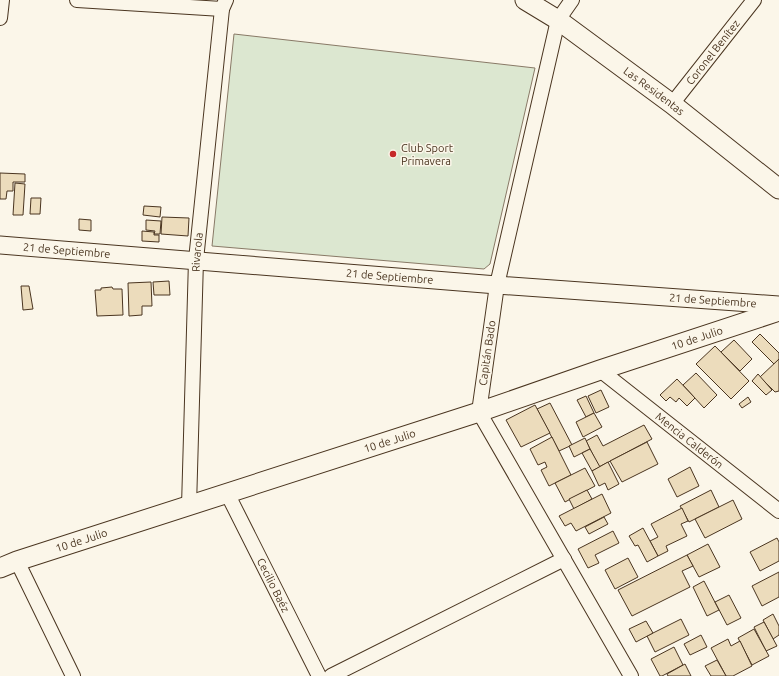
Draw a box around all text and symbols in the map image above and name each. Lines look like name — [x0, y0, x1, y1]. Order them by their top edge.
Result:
street label: Coronel Benítez — [684, 17, 742, 87]
street label: Las Residentas — [621, 64, 687, 118]
place label: Club Sport Primavera — [401, 142, 454, 167]
marker: Club Sport Primavera — [388, 149, 398, 159]
street label: Rivarola — [190, 232, 205, 272]
street label: 21 de Septiembre — [23, 241, 111, 260]
street label: 21 de Septiembre — [346, 267, 434, 286]
street label: 21 de Septiembre — [669, 291, 757, 309]
street label: Capitán Bado — [476, 320, 498, 386]
street label: 10 de Julio — [670, 324, 724, 352]
street label: Mencia Calderón — [653, 410, 726, 471]
street label: 10 de Julio — [362, 427, 417, 455]
street label: 10 de Julio — [54, 526, 109, 554]
street label: Cecilio Baéz — [255, 556, 292, 614]

